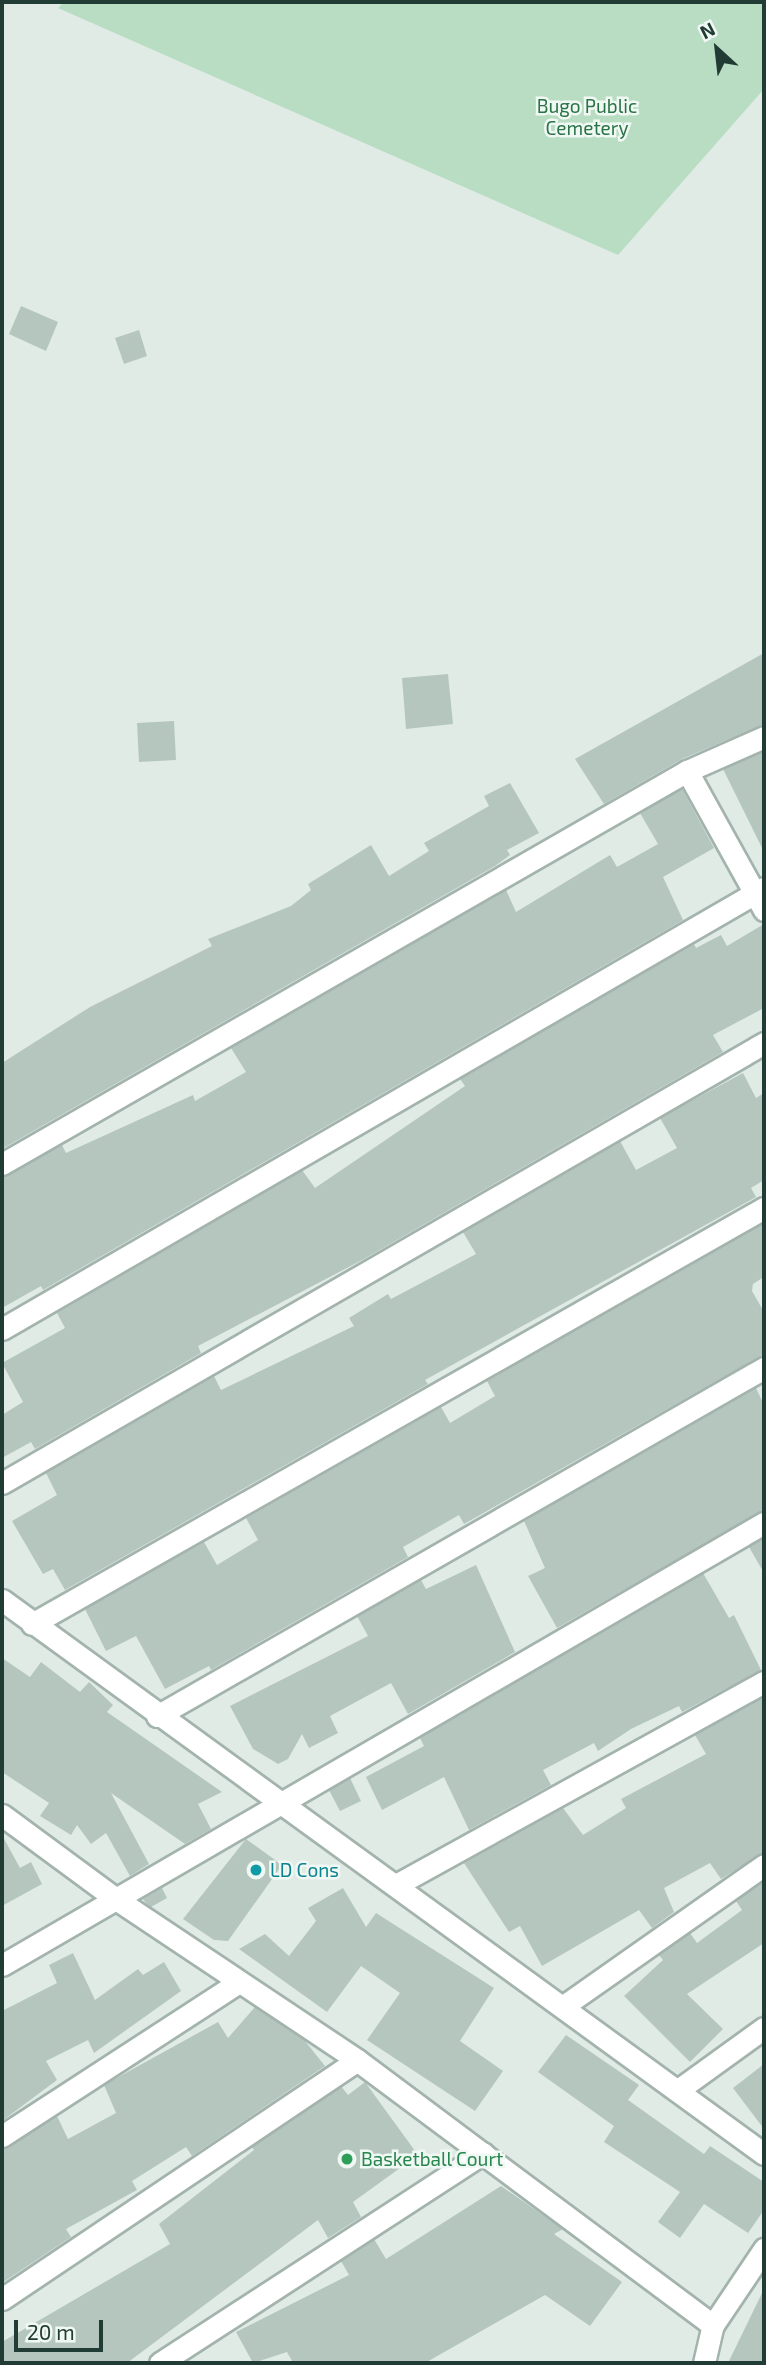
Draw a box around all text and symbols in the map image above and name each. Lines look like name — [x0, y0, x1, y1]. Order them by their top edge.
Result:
north arrow — [682, 14, 752, 84]
text: N — [696, 16, 719, 43]
park label: Bugo Public Cemetery — [537, 95, 637, 139]
place label: LD Cons — [270, 1859, 339, 1881]
marker: LD Cons — [248, 1862, 264, 1878]
place label: Basketball Court — [361, 2148, 504, 2170]
marker: Basketball Court — [339, 2151, 355, 2167]
scale bar — [18, 2306, 107, 2350]
text: 20 m — [27, 2319, 75, 2344]

